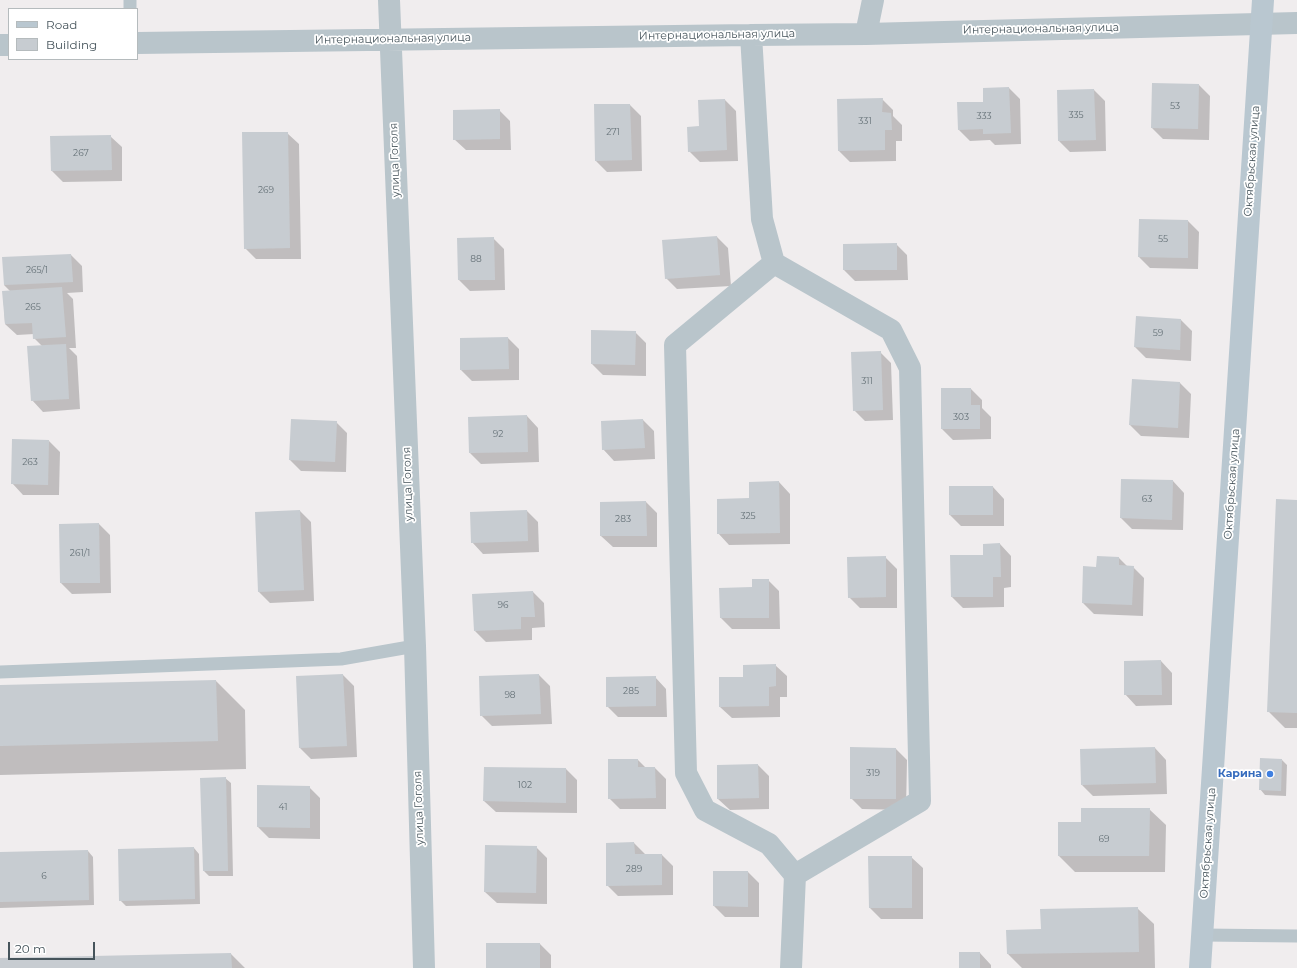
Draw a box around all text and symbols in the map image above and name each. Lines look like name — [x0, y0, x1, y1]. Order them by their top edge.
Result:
legend — [8, 8, 138, 60]
text: Road — [46, 17, 77, 32]
street label: Интернациональная улица — [963, 21, 1119, 37]
street label: Интернациональная улица — [639, 27, 795, 43]
street label: Интернациональная улица — [315, 31, 471, 47]
text: Building — [46, 37, 97, 52]
house number: 53 — [1170, 101, 1180, 111]
street label: Октябрьская улица — [1242, 105, 1262, 217]
house number: 335 — [1068, 110, 1084, 120]
house number: 333 — [976, 111, 992, 121]
house number: 331 — [858, 116, 872, 126]
street label: улица Гоголя — [387, 122, 403, 198]
house number: 271 — [606, 127, 620, 137]
house number: 267 — [73, 148, 89, 158]
house number: 269 — [258, 185, 274, 195]
house number: 55 — [1158, 234, 1168, 244]
house number: 88 — [470, 254, 482, 264]
house number: 265/1 — [26, 265, 48, 275]
house number: 265 — [25, 302, 41, 312]
house number: 59 — [1153, 328, 1163, 338]
house number: 311 — [861, 376, 873, 386]
house number: 303 — [953, 412, 969, 422]
street label: Октябрьская улица — [1222, 428, 1242, 540]
house number: 92 — [493, 429, 503, 439]
street label: улица Гоголя — [400, 446, 416, 522]
house number: 263 — [22, 457, 38, 467]
house number: 63 — [1142, 494, 1152, 504]
house number: 325 — [740, 511, 756, 521]
house number: 283 — [615, 514, 631, 524]
house number: 261/1 — [70, 548, 90, 558]
house number: 96 — [498, 600, 508, 610]
house number: 285 — [623, 686, 639, 696]
house number: 98 — [504, 690, 516, 700]
place label: Карина — [1218, 767, 1262, 781]
house number: 319 — [866, 768, 880, 778]
marker: Карина — [1265, 769, 1275, 779]
street label: улица Гоголя — [411, 770, 427, 846]
house number: 102 — [518, 780, 532, 790]
street label: Октябрьская улица — [1198, 787, 1218, 899]
house number: 41 — [279, 802, 287, 812]
house number: 69 — [1099, 834, 1109, 844]
house number: 289 — [626, 864, 642, 874]
house number: 6 — [41, 871, 47, 881]
scale bar — [10, 934, 97, 960]
text: 20 m — [15, 941, 46, 956]

